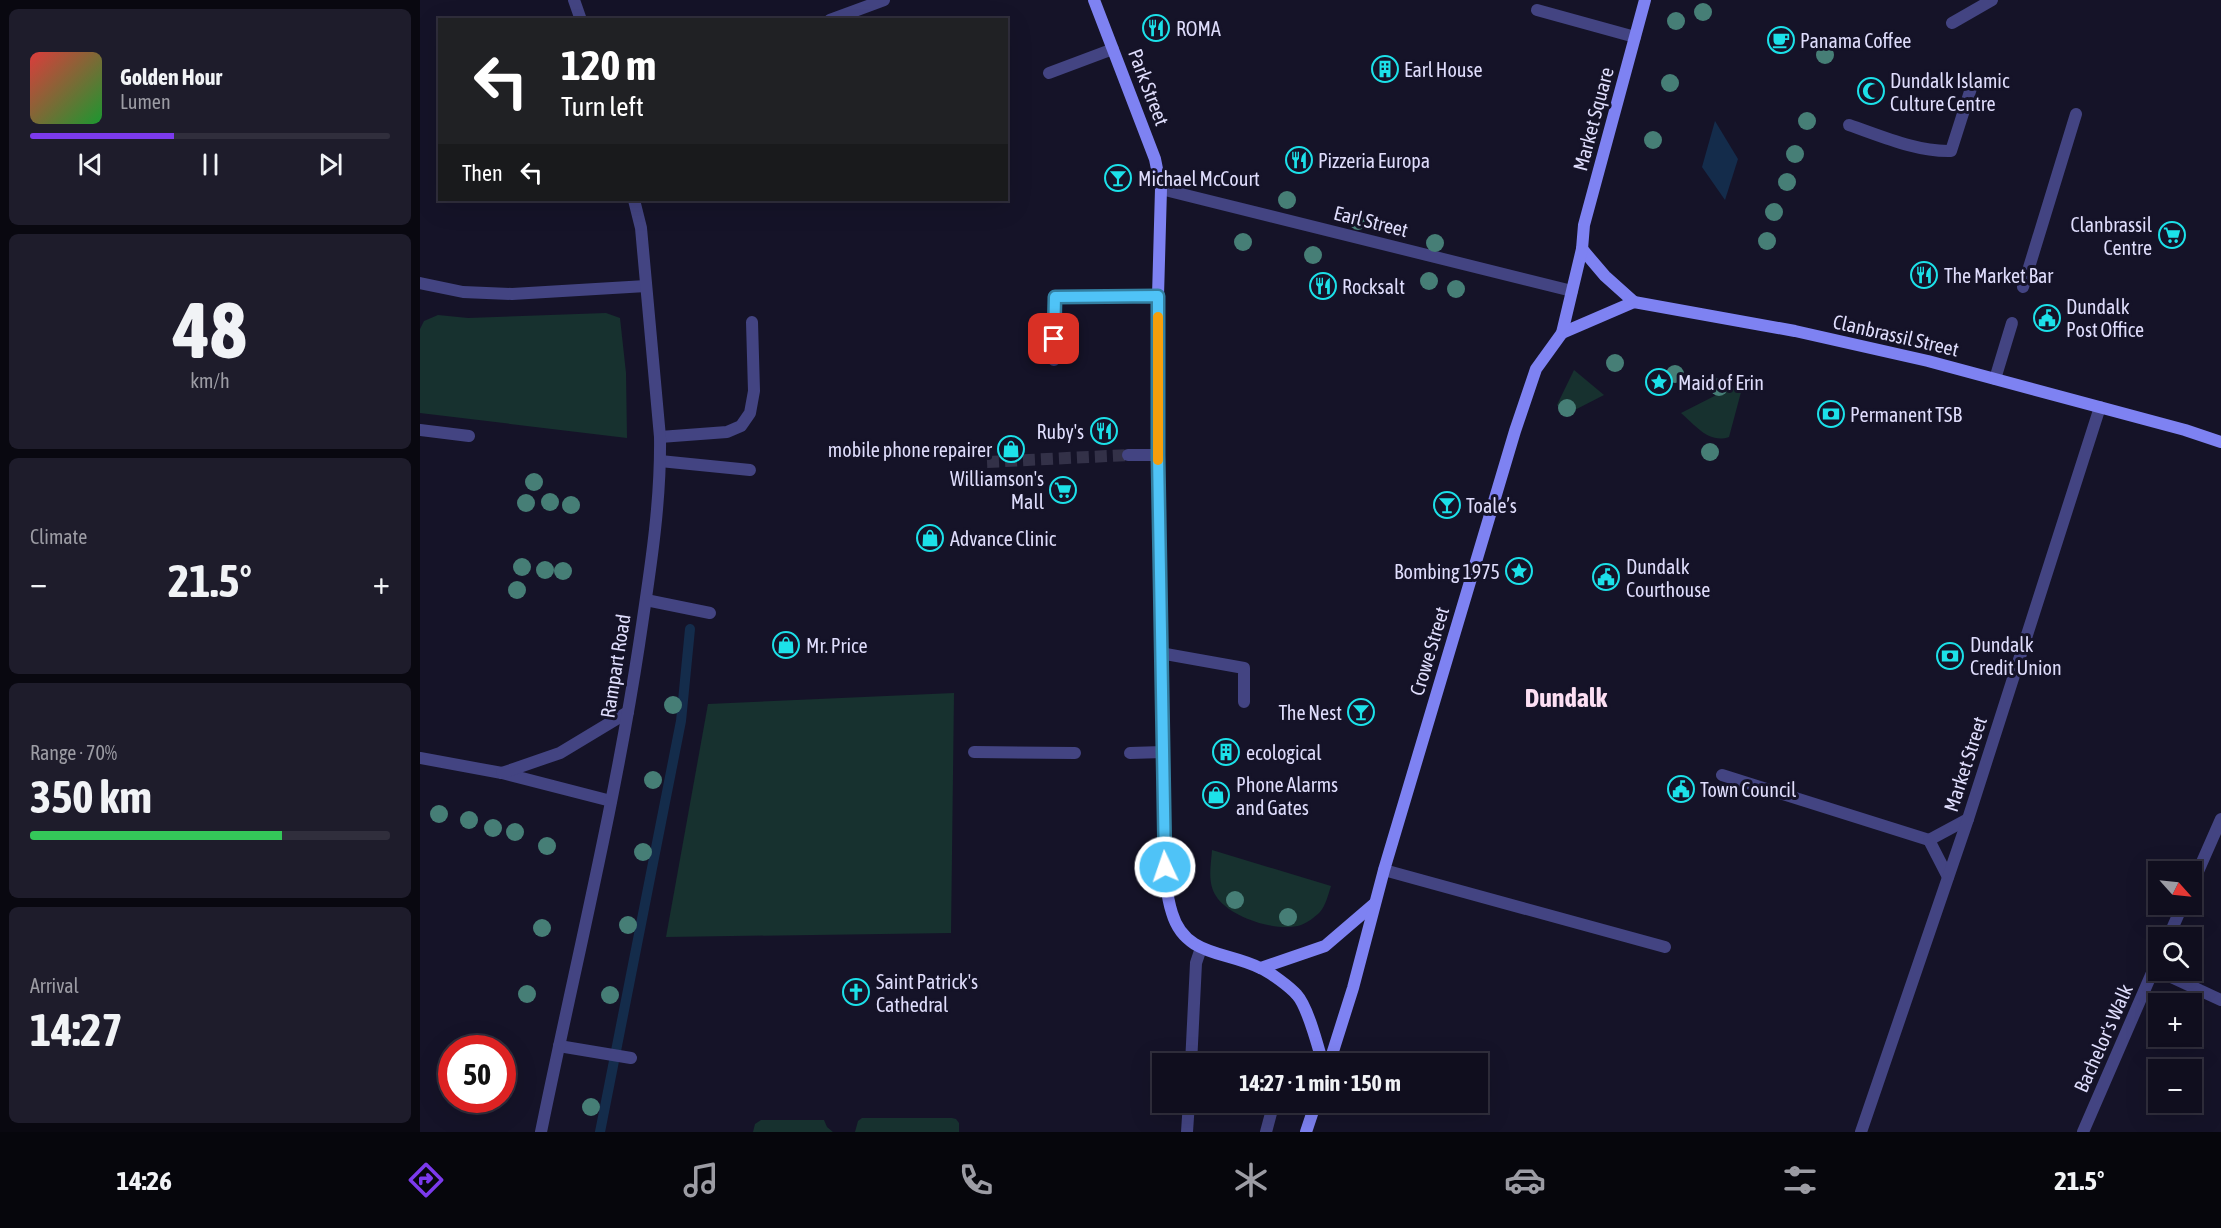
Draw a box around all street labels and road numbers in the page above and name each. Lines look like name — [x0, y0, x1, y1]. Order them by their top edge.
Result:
street label: Park Street — [1124, 46, 1174, 129]
street label: Market Square — [1568, 65, 1618, 173]
street label: Earl Street — [1332, 201, 1411, 241]
street label: Clanbrassil Street — [1831, 309, 1961, 361]
street label: Crowe Street — [1405, 604, 1453, 698]
street label: Rampart Road — [595, 612, 635, 720]
street label: Market Street — [1939, 713, 1991, 814]
street label: Bachelor's Walk — [2069, 980, 2137, 1096]

